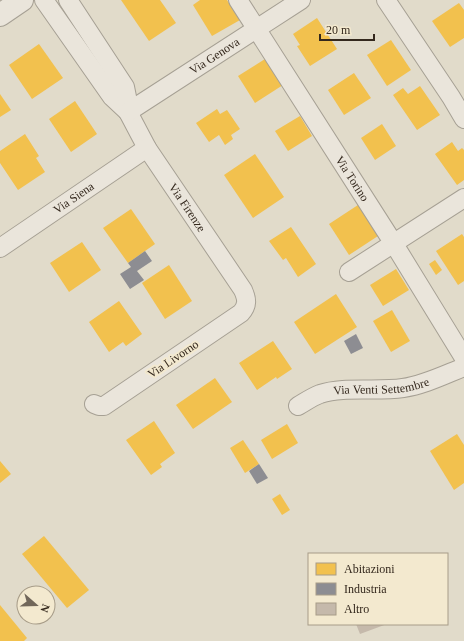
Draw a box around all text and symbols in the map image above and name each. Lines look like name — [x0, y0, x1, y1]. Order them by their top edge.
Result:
scale bar — [320, 16, 374, 42]
text: 20 m — [326, 23, 351, 37]
street label: Via Genova — [187, 34, 243, 77]
street label: Via Torino — [332, 153, 372, 204]
street label: Via Siena — [51, 179, 97, 217]
street label: Via Firenze — [166, 181, 209, 235]
street label: Via Livorno — [145, 337, 201, 381]
street label: Via Venti Settembre — [333, 375, 431, 398]
legend — [308, 553, 448, 625]
text: Abitazioni — [344, 562, 395, 576]
text: Industria — [344, 582, 387, 596]
north arrow — [16, 585, 56, 625]
text: Altro — [344, 602, 369, 616]
text: N — [38, 603, 52, 614]

